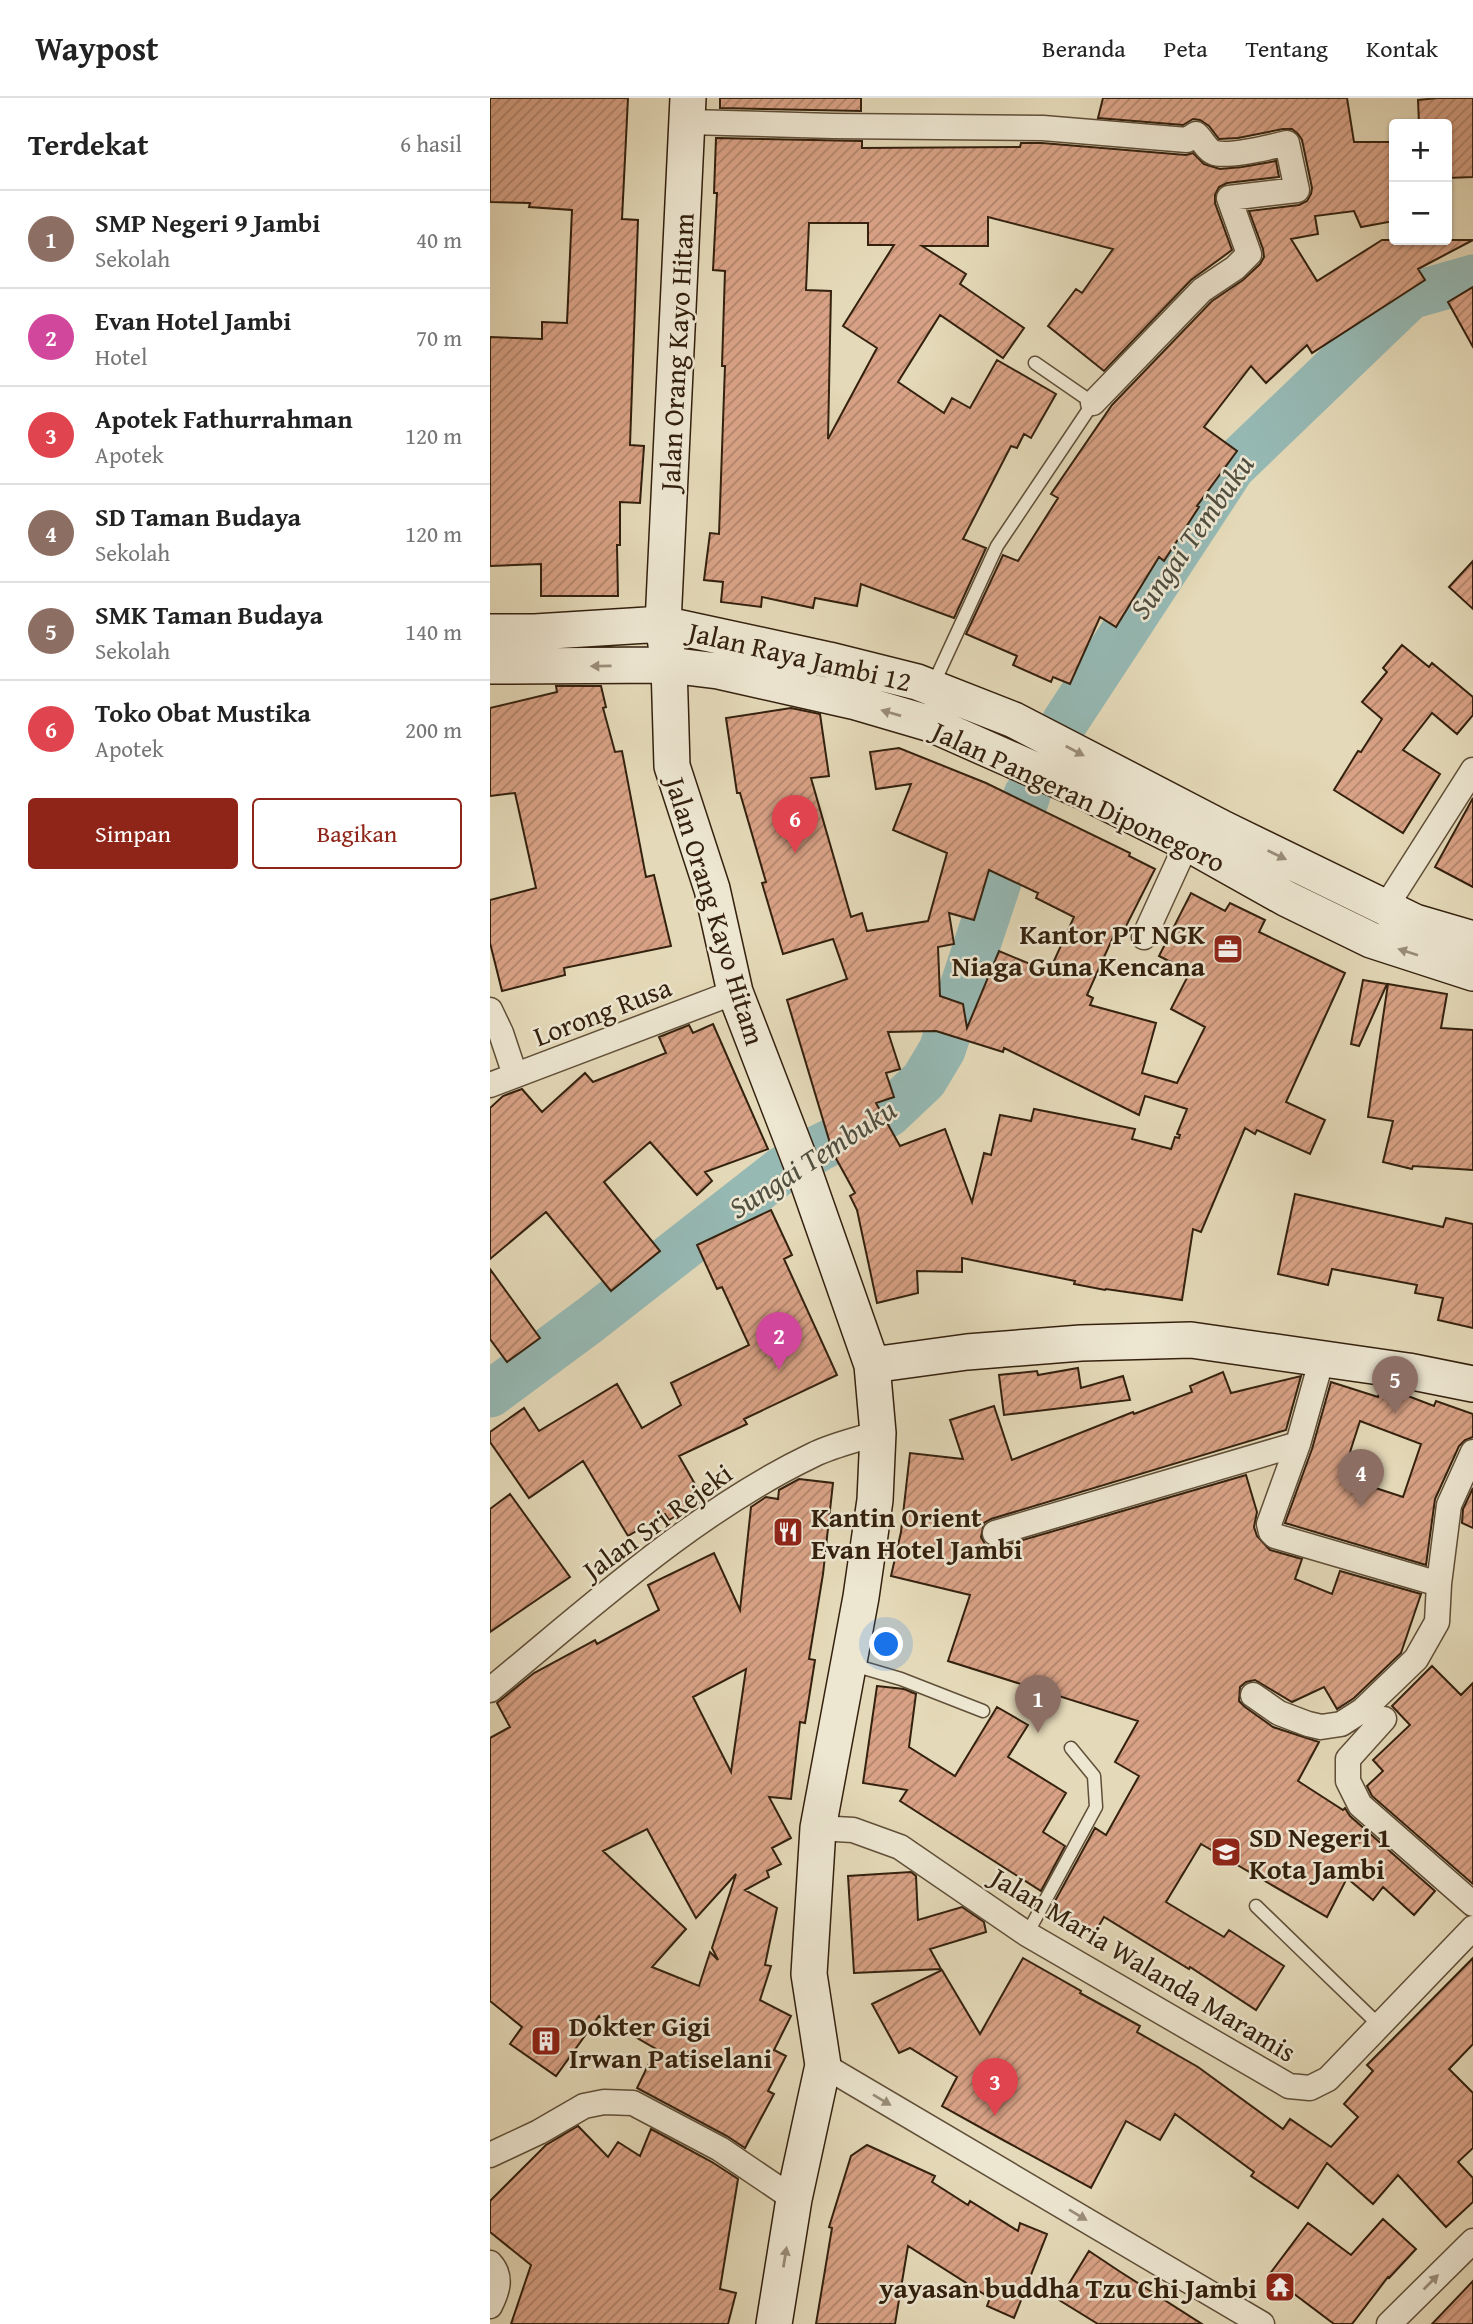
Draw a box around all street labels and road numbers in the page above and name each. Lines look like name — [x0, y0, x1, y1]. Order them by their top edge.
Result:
street label: Jalan Orang Kayo Hitam — [648, 212, 704, 495]
street label: Jalan Raya Jambi 12 — [682, 610, 916, 702]
street label: Jalan Pangeran Diponegoro — [923, 709, 1232, 882]
street label: Jalan Orang Kayo Hitam — [655, 769, 776, 1050]
street label: Lorong Rusa — [527, 966, 678, 1056]
street label: Jalan Sri Rejeki — [571, 1453, 740, 1591]
street label: Jalan Maria Walanda Maramis — [981, 1855, 1304, 2072]

